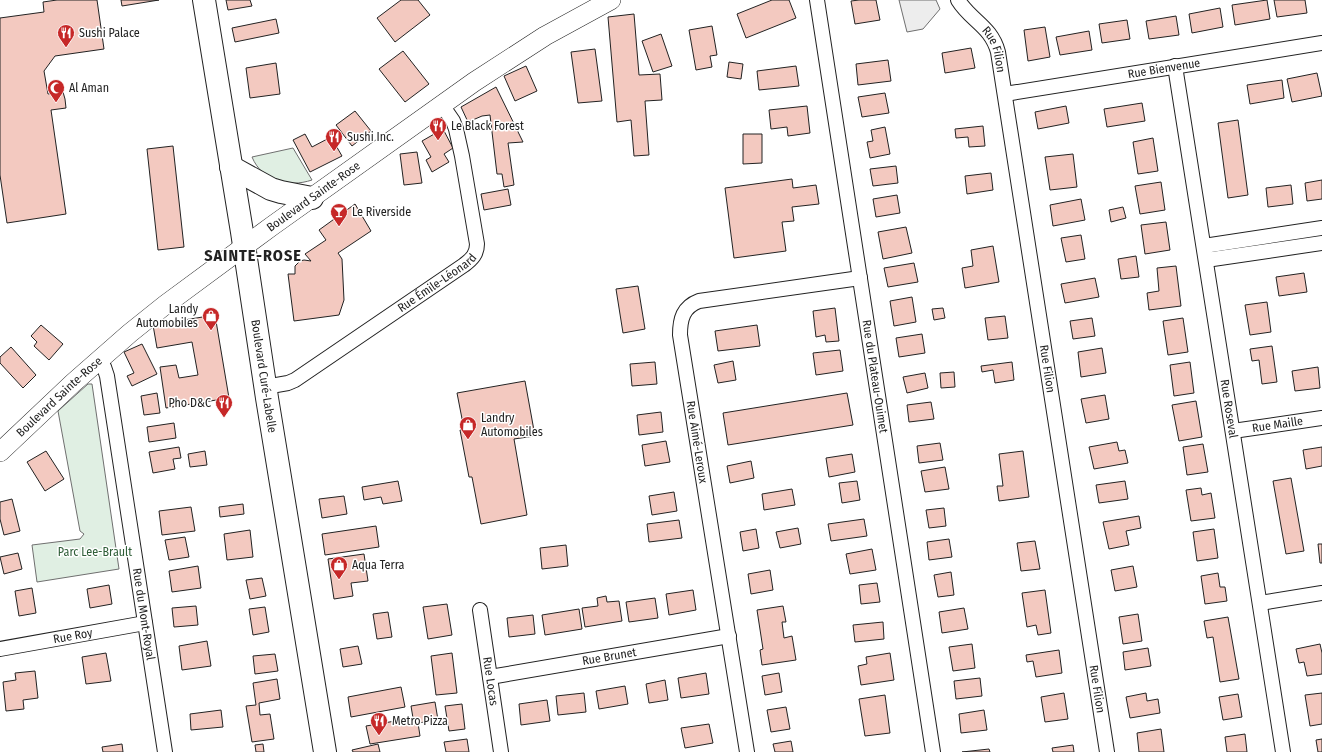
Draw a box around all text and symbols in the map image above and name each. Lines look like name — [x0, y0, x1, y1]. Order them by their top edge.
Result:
restaurant icon: Sushi Palace — [56, 23, 76, 48]
street label: Rue Filion — [979, 24, 1008, 74]
place label: Sushi Palace — [79, 26, 140, 40]
street label: Rue Bienvenue — [1127, 56, 1201, 81]
mosque icon: Al Aman — [46, 78, 66, 103]
place label: Al Aman — [69, 81, 109, 95]
restaurant icon: Le Black Forest — [428, 116, 448, 141]
place label: Le Black Forest — [451, 119, 524, 133]
restaurant icon: Sushi Inc. — [324, 127, 344, 152]
place label: Sushi Inc. — [347, 130, 394, 144]
street label: Boulevard Sainte-Rose — [264, 158, 363, 234]
bar icon: Le Riverside — [329, 202, 349, 227]
place label: Le Riverside — [352, 205, 411, 219]
district label: SAINTE-ROSE — [204, 246, 302, 265]
street label: Rue Émile-Léonard — [395, 251, 480, 315]
place label: Landy Automobiles — [136, 302, 199, 330]
shop icon: Landy Automobiles — [201, 306, 221, 331]
street label: Boulevard Curé-Labelle — [248, 319, 280, 434]
street label: Rue du Plateau-Ouimet — [859, 319, 891, 434]
street label: Rue Filion — [1037, 344, 1058, 394]
street label: Boulevard Sainte-Rose — [14, 354, 105, 440]
street label: Rue Roseval — [1217, 378, 1241, 439]
restaurant icon: Pho D&C — [214, 393, 234, 418]
place label: Pho D&C — [168, 396, 211, 410]
street label: Rue Aimé-Leroux — [684, 400, 711, 485]
place label: Landry Automobiles — [481, 411, 543, 439]
street label: Rue Maille — [1251, 414, 1304, 435]
shop icon: Landry Automobiles — [458, 415, 478, 440]
park label: Parc Lee-Brault — [58, 545, 132, 559]
shop icon: Aqua Terra — [329, 555, 349, 580]
place label: Aqua Terra — [352, 558, 405, 572]
street label: Rue du Mont-Royal — [130, 567, 158, 661]
street label: Rue Roy — [52, 625, 94, 646]
street label: Rue Brunet — [581, 645, 638, 668]
street label: Rue Locas — [480, 656, 501, 706]
street label: Rue Filion — [1087, 664, 1108, 714]
restaurant icon: Metro Pizza — [369, 711, 389, 736]
place label: Metro Pizza — [392, 714, 448, 728]

